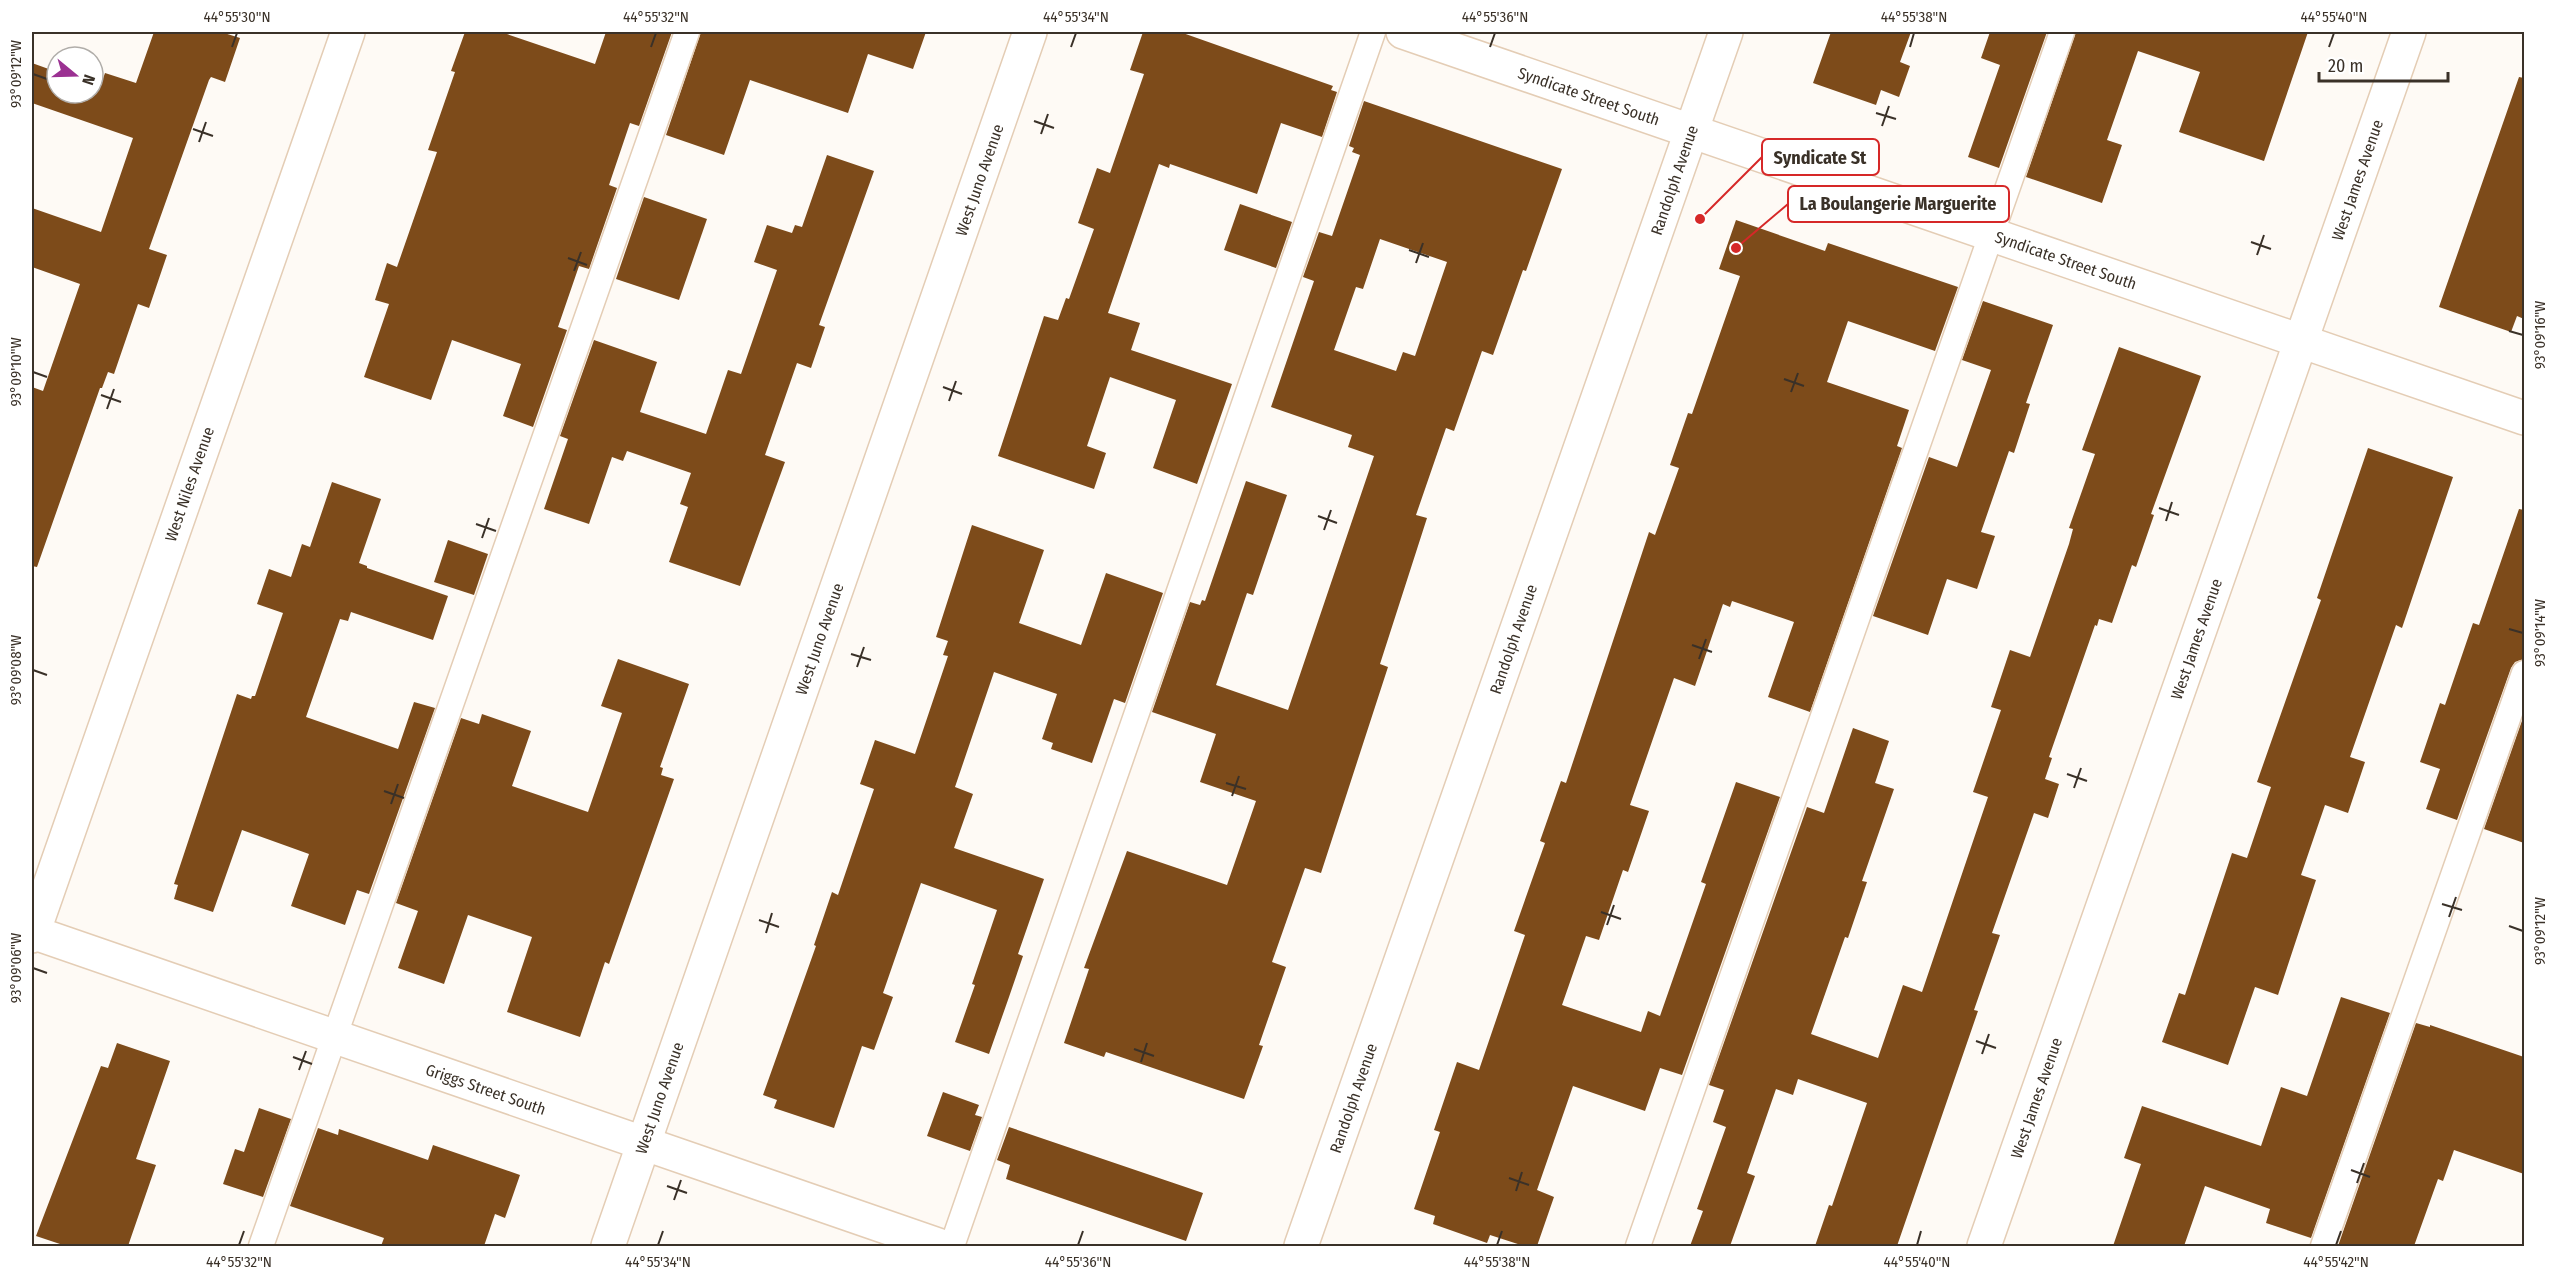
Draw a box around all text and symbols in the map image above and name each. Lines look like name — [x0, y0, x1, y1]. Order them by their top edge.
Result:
text: 44°55'30"N — [203, 8, 271, 26]
text: 44°55'32"N — [623, 8, 689, 26]
text: 44°55'34"N — [1043, 8, 1109, 26]
text: 44°55'36"N — [1462, 8, 1528, 26]
text: 44°55'38"N — [1881, 8, 1947, 26]
text: 44°55'40"N — [2301, 8, 2367, 26]
text: 93°09'12"W — [7, 40, 25, 108]
north arrow — [45, 45, 105, 105]
scale bar — [2319, 45, 2448, 83]
text: 20 m — [2328, 55, 2363, 77]
street label: Syndicate Street South — [1515, 63, 1662, 130]
text: N — [78, 72, 99, 87]
street label: West James Avenue — [2328, 117, 2387, 243]
street label: West Juno Avenue — [951, 122, 1008, 239]
street label: Randolph Avenue — [1647, 123, 1702, 238]
callout: Syndicate St — [1762, 139, 1879, 175]
text: Syndicate St — [1774, 147, 1867, 169]
callout: La Boulangerie Marguerite — [1788, 186, 2009, 222]
text: La Boulangerie Marguerite — [1800, 193, 1996, 215]
street label: Syndicate Street South — [1992, 227, 2139, 294]
text: 93°09'16"W — [2531, 301, 2549, 369]
text: 93°09'10"W — [7, 337, 25, 407]
street label: West Niles Avenue — [161, 424, 218, 544]
street label: West James Avenue — [2167, 576, 2226, 702]
street label: West Juno Avenue — [791, 581, 848, 698]
street label: Randolph Avenue — [1486, 582, 1541, 697]
text: 93°09'14"W — [2531, 599, 2549, 667]
text: 93°09'08"W — [7, 635, 25, 705]
text: 93°09'12"W — [2531, 897, 2549, 965]
text: 93°09'06"W — [7, 933, 25, 1003]
street label: West James Avenue — [2007, 1035, 2066, 1161]
street label: West Juno Avenue — [631, 1040, 688, 1157]
street label: Randolph Avenue — [1326, 1041, 1381, 1156]
street label: Griggs Street South — [423, 1060, 548, 1119]
text: 44°55'32"N — [206, 1253, 272, 1271]
text: 44°55'34"N — [625, 1253, 691, 1271]
text: 44°55'36"N — [1045, 1253, 1111, 1271]
text: 44°55'38"N — [1464, 1253, 1530, 1271]
text: 44°55'40"N — [1884, 1253, 1950, 1271]
text: 44°55'42"N — [2303, 1253, 2369, 1271]

